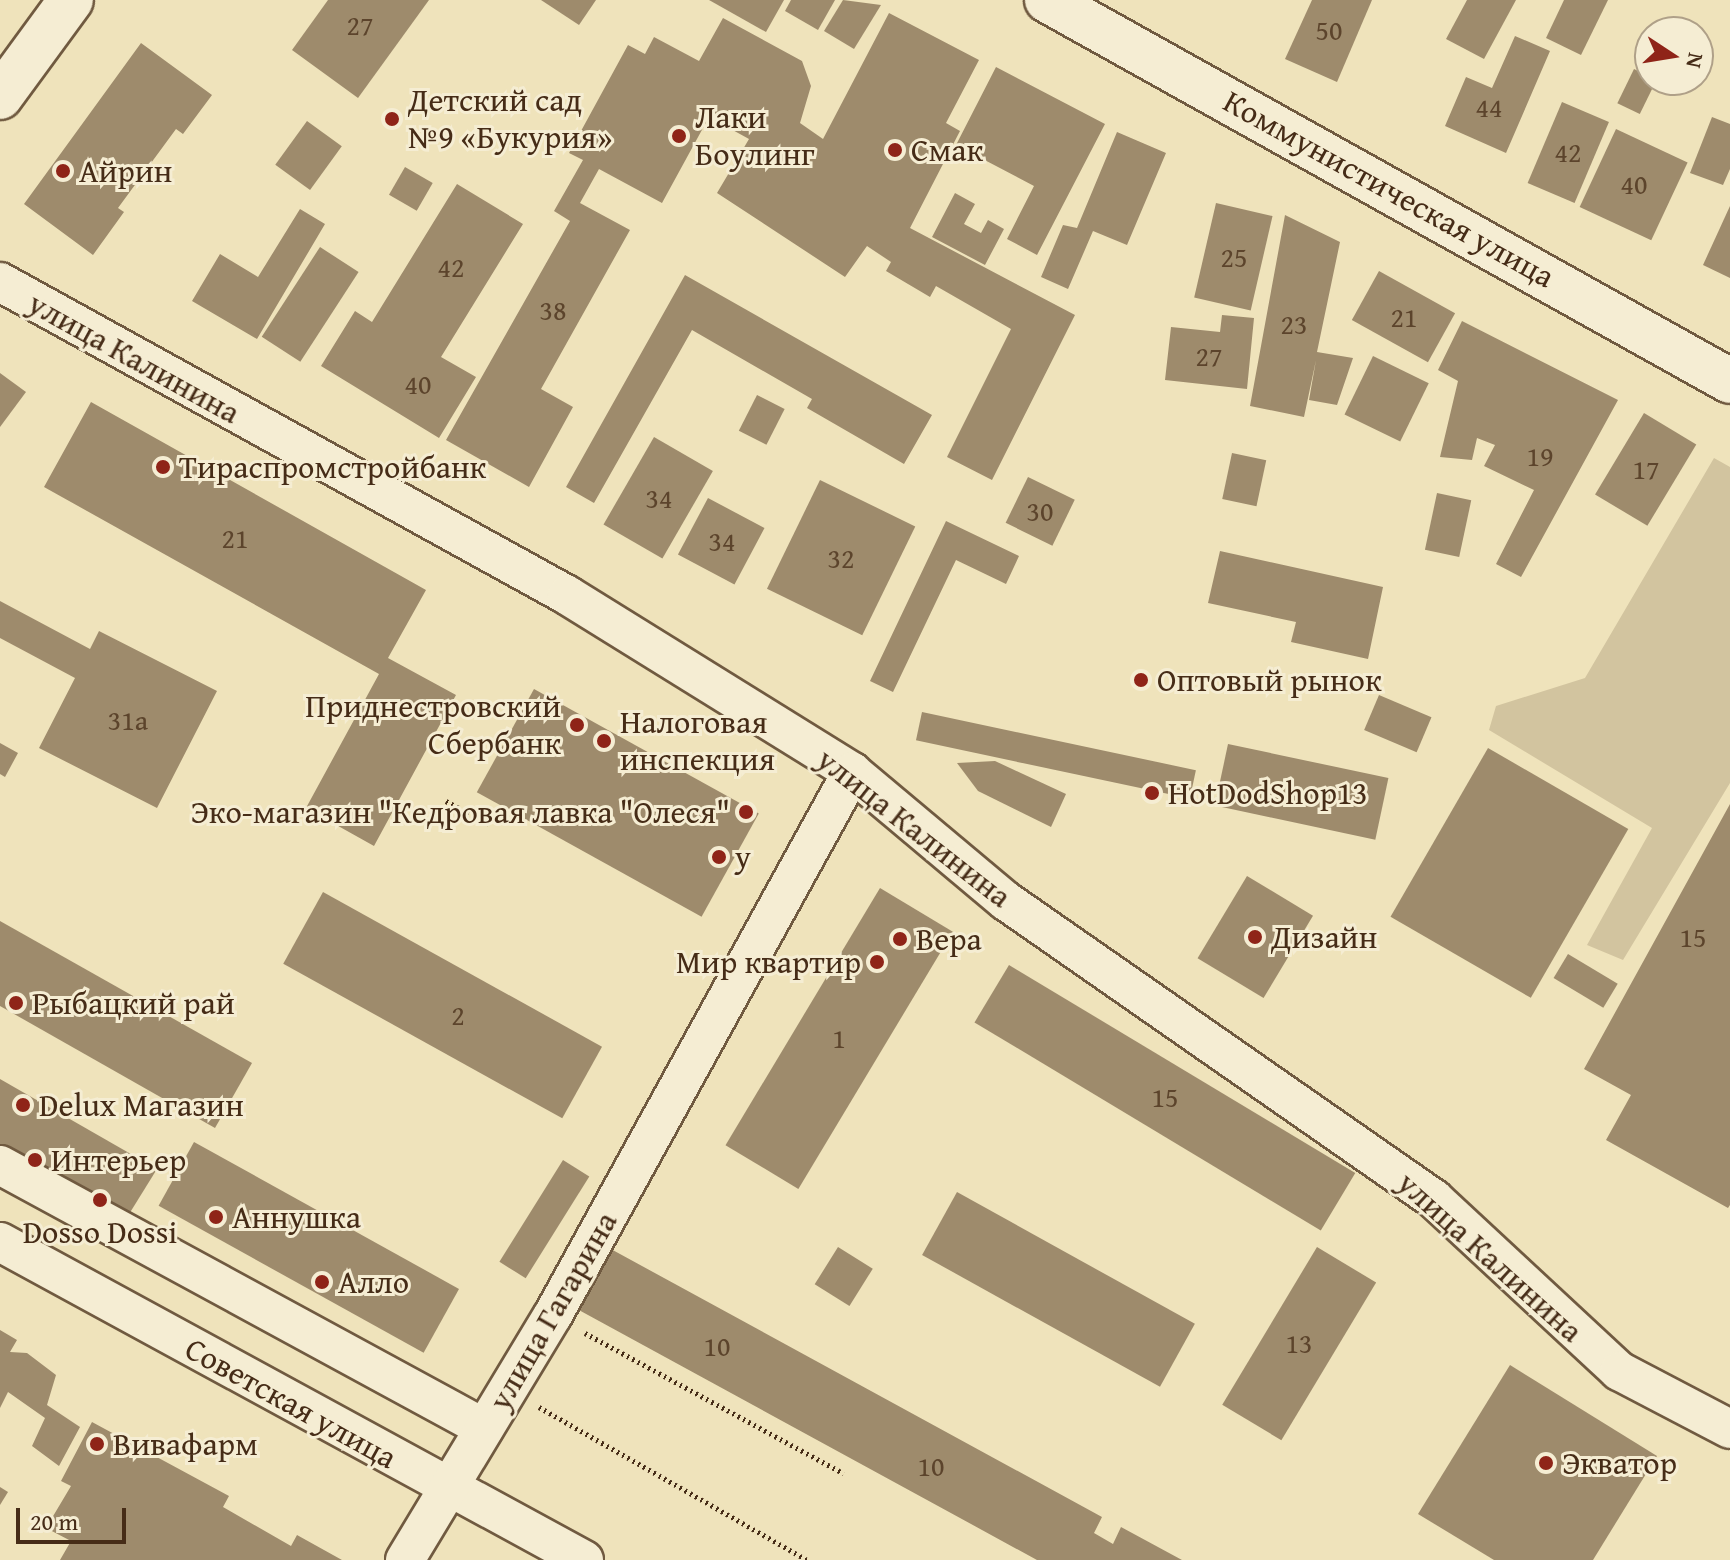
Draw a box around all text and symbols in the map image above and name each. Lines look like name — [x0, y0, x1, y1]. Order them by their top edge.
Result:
house number: 27 — [347, 8, 373, 42]
house number: 50 — [1316, 13, 1342, 47]
north arrow — [1634, 16, 1714, 96]
text: N — [1678, 50, 1713, 71]
place label: Детский сад №9 «Букурия» — [408, 82, 612, 157]
street label: Коммунистическая улица — [1217, 82, 1561, 296]
house number: 44 — [1476, 90, 1502, 124]
place label: Лаки Боулинг — [695, 99, 814, 174]
marker: Детский сад №9 «Букурия» — [383, 110, 401, 128]
marker: Лаки Боулинг — [670, 127, 688, 145]
place label: Смак — [911, 131, 983, 169]
house number: 42 — [1555, 135, 1581, 169]
marker: Смак — [886, 141, 904, 159]
place label: Айрин — [79, 152, 172, 190]
marker: Айрин — [54, 162, 72, 180]
house number: 40 — [1621, 167, 1647, 201]
house number: 25 — [1221, 240, 1247, 274]
house number: 42 — [438, 250, 464, 284]
street label: улица Калинина — [21, 284, 247, 432]
house number: 38 — [540, 293, 566, 327]
house number: 21 — [1391, 300, 1417, 334]
house number: 23 — [1281, 307, 1307, 341]
house number: 27 — [1196, 339, 1222, 373]
house number: 40 — [405, 367, 431, 401]
house number: 19 — [1527, 439, 1553, 473]
place label: Тираспромстройбанк — [179, 448, 486, 486]
house number: 17 — [1633, 452, 1659, 486]
marker: Тираспромстройбанк — [154, 458, 172, 476]
house number: 34 — [646, 481, 672, 515]
house number: 30 — [1027, 494, 1053, 528]
house number: 21 — [222, 521, 248, 555]
house number: 34 — [709, 524, 735, 558]
house number: 32 — [828, 541, 854, 575]
place label: Оптовый рынок — [1157, 661, 1382, 699]
marker: Оптовый рынок — [1132, 671, 1150, 689]
place label: Приднестровский Сбербанк — [305, 688, 561, 763]
house number: 31а — [108, 703, 148, 737]
place label: Налоговая инспекция — [620, 704, 775, 779]
marker: Приднестровский Сбербанк — [568, 716, 586, 734]
marker: Налоговая инспекция — [595, 732, 613, 750]
street label: улица Калинина — [809, 740, 1019, 916]
place label: HotDodShop13 — [1168, 774, 1368, 812]
marker: HotDodShop13 — [1143, 784, 1161, 802]
place label: Эко-магазин "Кедровая лавка "Олеся" — [190, 793, 730, 831]
marker: Эко-магазин "Кедровая лавка "Олеся" — [737, 803, 755, 821]
place label: y — [735, 838, 751, 876]
marker: y — [710, 848, 728, 866]
place label: Дизайн — [1271, 918, 1377, 956]
place label: Вера — [916, 920, 982, 958]
house number: 15 — [1680, 920, 1706, 954]
marker: Дизайн — [1246, 928, 1264, 946]
marker: Вера — [891, 930, 909, 948]
place label: Мир квартир — [676, 943, 861, 981]
marker: Мир квартир — [868, 953, 886, 971]
place label: Рыбацкий рай — [32, 984, 235, 1022]
marker: Рыбацкий рай — [7, 994, 25, 1012]
house number: 2 — [451, 998, 465, 1032]
house number: 1 — [832, 1021, 846, 1055]
house number: 15 — [1152, 1080, 1178, 1114]
place label: Delux Магазин — [39, 1086, 244, 1124]
marker: Delux Магазин — [14, 1096, 32, 1114]
place label: Интерьер — [51, 1141, 186, 1179]
marker: Интерьер — [26, 1151, 44, 1169]
street label: улица Калинина — [1389, 1164, 1591, 1350]
marker: Dosso Dossi — [91, 1191, 109, 1209]
place label: Аннушка — [232, 1198, 361, 1236]
street label: улица Гагарина — [481, 1205, 625, 1417]
marker: Аннушка — [207, 1208, 225, 1226]
place label: Dosso Dossi — [23, 1213, 177, 1251]
place label: Алло — [338, 1263, 409, 1301]
marker: Алло — [313, 1273, 331, 1291]
house number: 13 — [1286, 1326, 1312, 1360]
street label: Советская улица — [179, 1329, 403, 1477]
house number: 10 — [704, 1329, 730, 1363]
place label: Вивафарм — [113, 1425, 258, 1463]
marker: Вивафарм — [88, 1435, 106, 1453]
place label: Экватор — [1562, 1444, 1677, 1482]
house number: 10 — [918, 1449, 944, 1483]
marker: Экватор — [1537, 1454, 1555, 1472]
scale bar — [20, 1492, 130, 1542]
text: 20 m — [30, 1504, 78, 1539]

